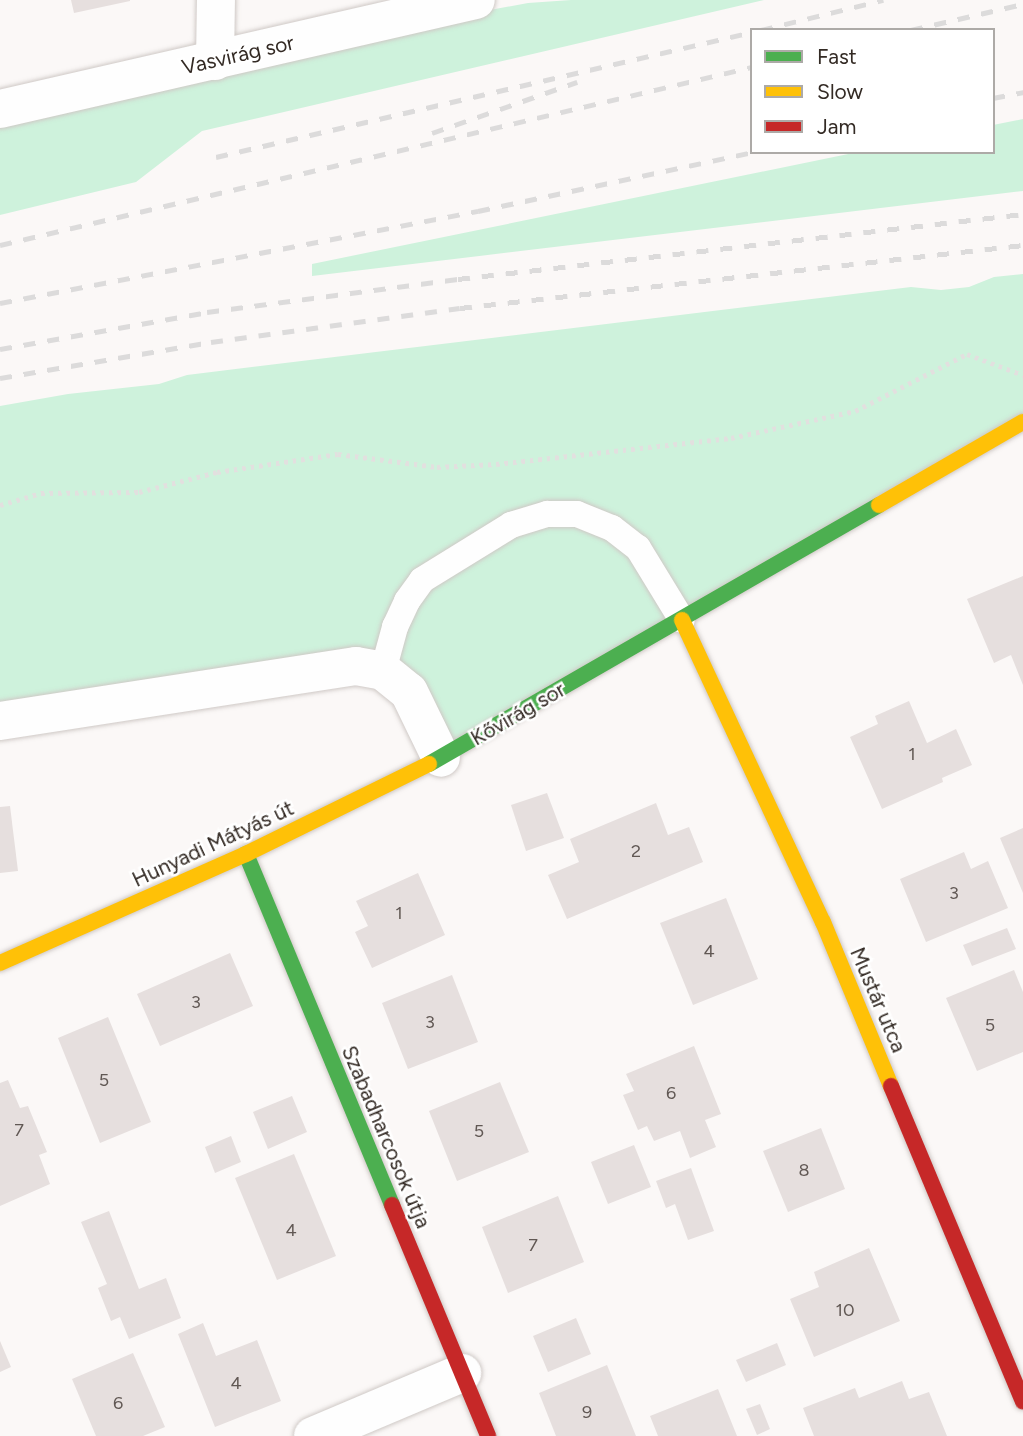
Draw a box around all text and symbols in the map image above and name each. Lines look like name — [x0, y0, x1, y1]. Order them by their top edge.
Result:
legend — [750, 28, 995, 154]
street label: Vasvirág sor — [179, 30, 297, 80]
text: Fast — [817, 44, 857, 69]
text: Slow — [817, 79, 863, 104]
text: Jam — [817, 114, 856, 139]
street label: Kővirág sor — [466, 677, 570, 751]
house number: 1 — [908, 743, 916, 765]
street label: Hunyadi Mátyás út — [128, 796, 298, 892]
house number: 2 — [631, 840, 641, 862]
house number: 3 — [949, 882, 959, 904]
house number: 1 — [395, 902, 403, 924]
house number: 4 — [703, 940, 715, 962]
street label: Mustár utca — [845, 944, 911, 1056]
house number: 3 — [191, 991, 201, 1013]
house number: 3 — [425, 1011, 435, 1033]
house number: 5 — [985, 1014, 995, 1036]
street label: Szabadharcosok útja — [336, 1042, 436, 1232]
house number: 5 — [99, 1069, 109, 1091]
house number: 6 — [666, 1082, 676, 1104]
house number: 7 — [14, 1119, 24, 1141]
house number: 5 — [474, 1120, 484, 1142]
house number: 8 — [798, 1159, 810, 1181]
house number: 4 — [285, 1219, 297, 1241]
house number: 7 — [528, 1234, 538, 1256]
house number: 10 — [836, 1299, 854, 1321]
house number: 4 — [230, 1372, 242, 1394]
house number: 6 — [113, 1392, 123, 1414]
house number: 9 — [582, 1401, 592, 1423]

